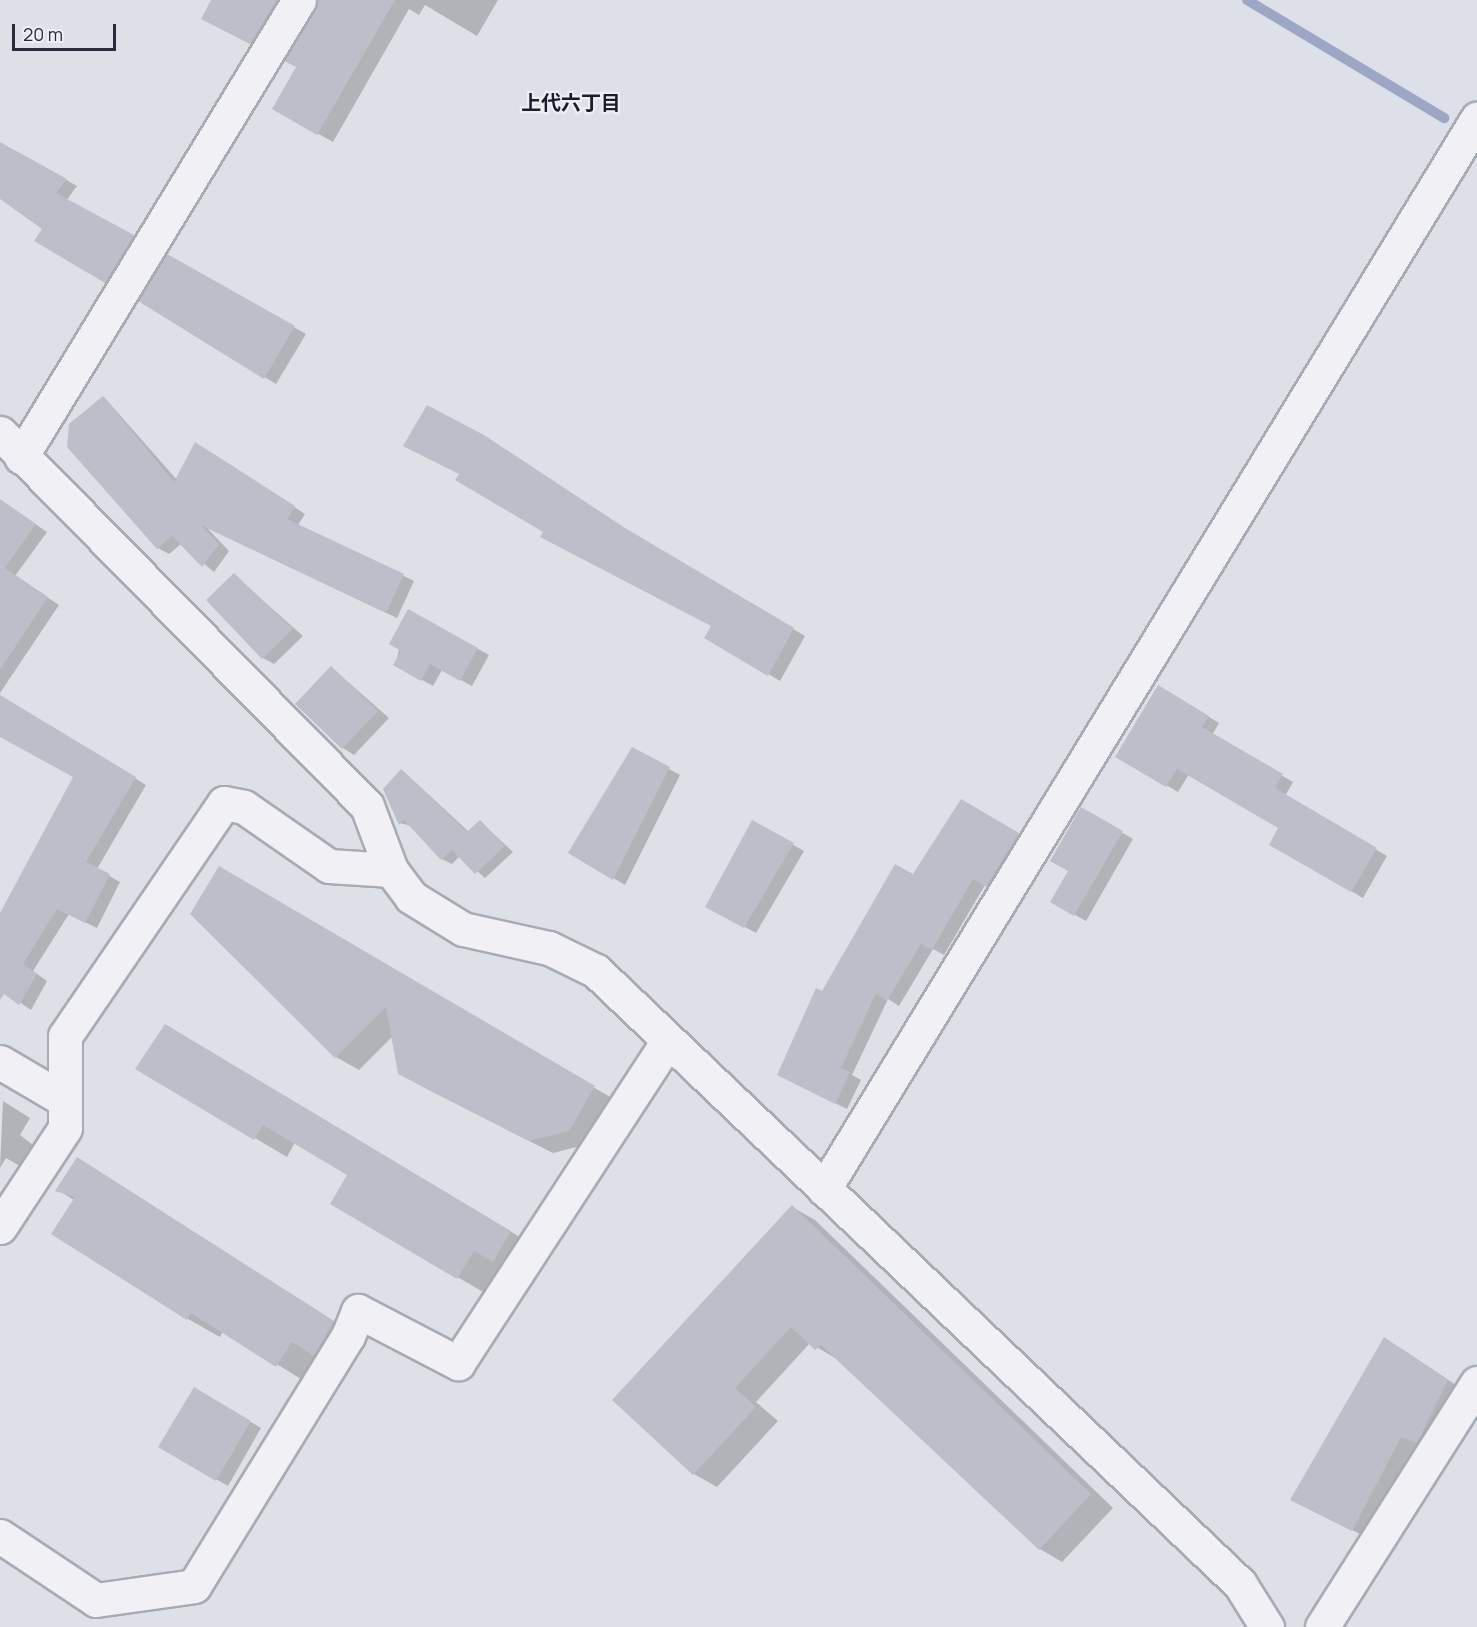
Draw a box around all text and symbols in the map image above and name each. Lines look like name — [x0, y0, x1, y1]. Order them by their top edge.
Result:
scale bar — [15, 12, 118, 50]
text: 20 m — [23, 22, 63, 46]
district label: 上代六丁目 — [521, 90, 621, 114]

